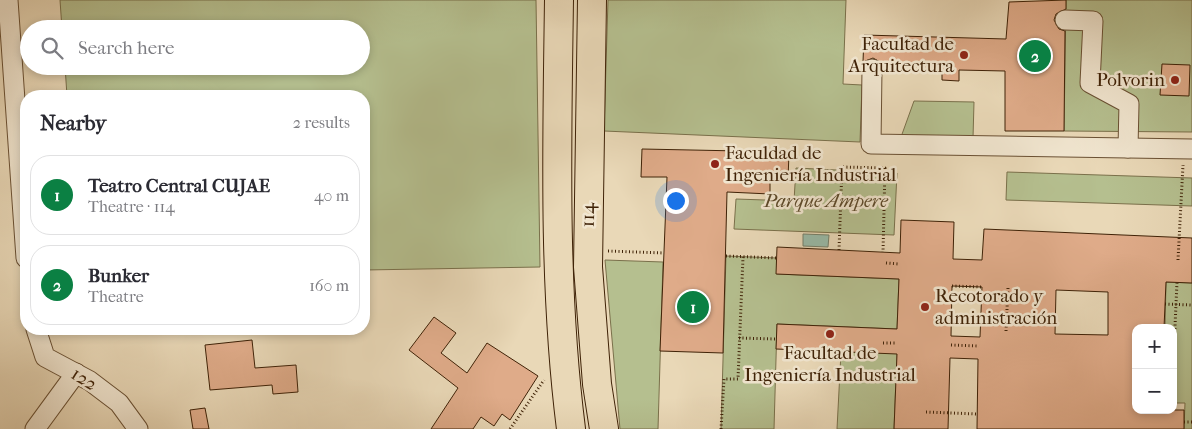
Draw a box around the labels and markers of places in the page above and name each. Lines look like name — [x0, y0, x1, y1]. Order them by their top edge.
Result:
place label: Facultad de Arquitectura — [848, 33, 954, 77]
pin: 2 — [1019, 37, 1051, 75]
marker: Facultad de Arquitectura — [958, 49, 970, 61]
place label: Polvorin — [1096, 69, 1165, 91]
marker: Polvorin — [1169, 74, 1181, 86]
place label: Faculdad de Ingeniería Industrial — [725, 142, 896, 186]
marker: Faculdad de Ingeniería Industrial — [709, 158, 721, 170]
place label: Recotorado y administración — [935, 285, 1057, 329]
pin: 1 — [677, 288, 709, 326]
marker: Recotorado y administración — [919, 301, 931, 313]
marker: Facultad de Ingeniería Industrial — [824, 328, 836, 340]
place label: Facultad de Ingeniería Industrial — [744, 342, 916, 386]

